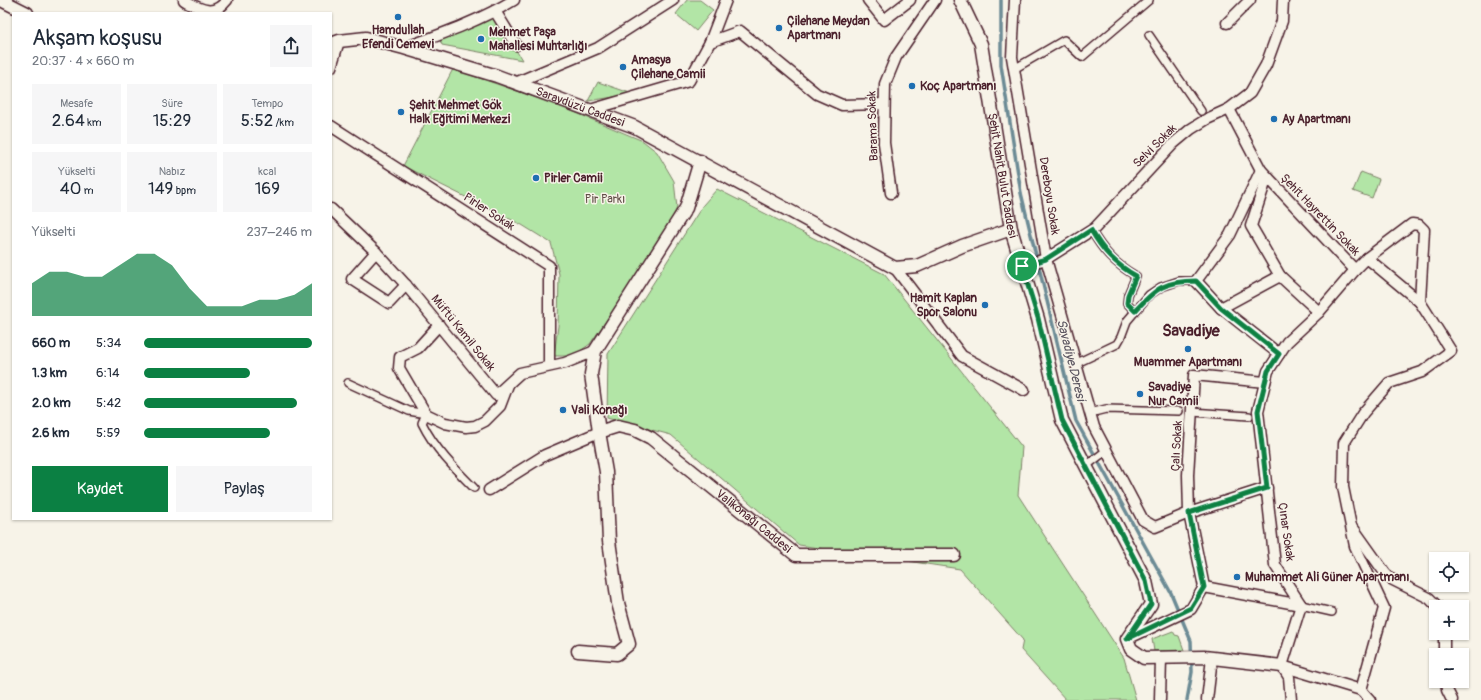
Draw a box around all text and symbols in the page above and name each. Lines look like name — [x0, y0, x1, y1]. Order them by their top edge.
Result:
marker: Hamdullah Efendi Cemevi — [393, 12, 403, 22]
place label: Çilehane Meydan Apartmanı — [787, 14, 870, 43]
place label: Hamdullah Efendi Cemevi — [362, 23, 434, 52]
marker: Çilehane Meydan Apartmanı — [774, 23, 784, 33]
text: Akşam koşusu — [32, 24, 162, 52]
button: share — [270, 25, 312, 67]
place label: Mehmet Paşa Mahallesi Muhtarlığı — [489, 25, 587, 54]
marker: Mehmet Paşa Mahallesi Muhtarlığı — [476, 34, 486, 44]
text: 20:37 · 4 × 660 m — [32, 53, 134, 69]
place label: Amasya Çilehane Camii — [631, 53, 706, 82]
marker: Amasya Çilehane Camii — [618, 62, 628, 72]
place label: Koç Apartmanı — [920, 79, 997, 94]
marker: Koç Apartmanı — [907, 81, 917, 91]
street label: Saraydüzü Caddesi — [534, 84, 627, 130]
street label: Barama Sokak — [864, 91, 882, 161]
text: Mesafe — [60, 97, 93, 110]
text: Süre — [161, 97, 183, 110]
text: Tempo — [252, 97, 283, 110]
place label: Şehit Mehmet Gök Halk Eğitimi Merkezi — [409, 98, 511, 127]
marker: Şehit Mehmet Gök Halk Eğitimi Merkezi — [396, 107, 406, 117]
text: 2.64 — [52, 110, 85, 131]
text: 15:29 — [153, 110, 191, 131]
text: 5:52 — [241, 110, 273, 131]
street label: Şehit Nahit Bulut Caddesi — [985, 112, 1021, 240]
place label: Ay Apartmanı — [1282, 112, 1351, 127]
marker: Ay Apartmanı — [1269, 114, 1279, 124]
text: km — [85, 116, 102, 129]
text: /km — [273, 116, 294, 129]
street label: Selvi Sokak — [1130, 121, 1180, 171]
street label: Dereboyu Sokak — [1035, 156, 1063, 236]
text: Yükselti — [58, 165, 95, 178]
text: Nabız — [159, 165, 185, 178]
text: kcal — [258, 165, 276, 178]
place label: Pirler Camii — [544, 171, 603, 186]
street label: Şehit Hayrettin Sokak — [1277, 171, 1363, 259]
marker: Pirler Camii — [531, 173, 541, 183]
text: 40 — [60, 178, 81, 199]
text: 149 — [148, 178, 173, 199]
text: 169 — [255, 178, 280, 199]
text: m — [81, 184, 93, 197]
text: bpm — [173, 184, 196, 197]
street label: Pirler Sokak — [460, 190, 518, 234]
park label: Pir Parkı — [585, 192, 625, 207]
text: Yükselti — [32, 224, 75, 240]
text: 237–246 m — [247, 224, 312, 240]
pin — [1005, 249, 1039, 283]
icon: arrive — [1011, 255, 1033, 277]
place label: Hamit Kaplan Spor Salonu — [910, 291, 977, 320]
street label: Müftü Kamil Sokak — [428, 292, 498, 374]
marker: Hamit Kaplan Spor Salonu — [980, 300, 990, 310]
water label: Savadiye Deresi — [1053, 317, 1089, 404]
district label: Savadiye — [1162, 321, 1221, 341]
text: 660 m — [32, 335, 70, 351]
text: 5:34 — [96, 335, 121, 351]
marker: Muammer Apartmanı — [1183, 344, 1193, 354]
place label: Muammer Apartmanı — [1134, 355, 1242, 370]
text: 1.3 km — [32, 365, 67, 381]
text: 6:14 — [96, 365, 120, 381]
place label: Savadiye Nur Camii — [1148, 380, 1198, 409]
marker: Savadiye Nur Camii — [1135, 389, 1145, 399]
text: 2.0 km — [32, 395, 71, 411]
text: 5:42 — [96, 395, 121, 411]
place label: Vali Konağı — [571, 403, 627, 418]
marker: Vali Konağı — [558, 405, 568, 415]
street label: Çalı Sokak — [1168, 420, 1186, 472]
text: 2.6 km — [32, 425, 69, 441]
text: 5:59 — [96, 425, 120, 441]
button: Kaydet — [32, 466, 168, 512]
button: Paylaş — [176, 466, 312, 512]
street label: Valikonağı Caddesi — [713, 486, 795, 556]
street label: Çınar Sokak — [1274, 502, 1298, 562]
map controls — [1429, 552, 1469, 688]
button: locate — [1429, 552, 1469, 592]
place label: Muhammet Ali Güner Apartmanı — [1245, 570, 1409, 585]
marker: Muhammet Ali Güner Apartmanı — [1232, 572, 1242, 582]
button: + — [1429, 600, 1469, 640]
button: − — [1429, 648, 1469, 688]

